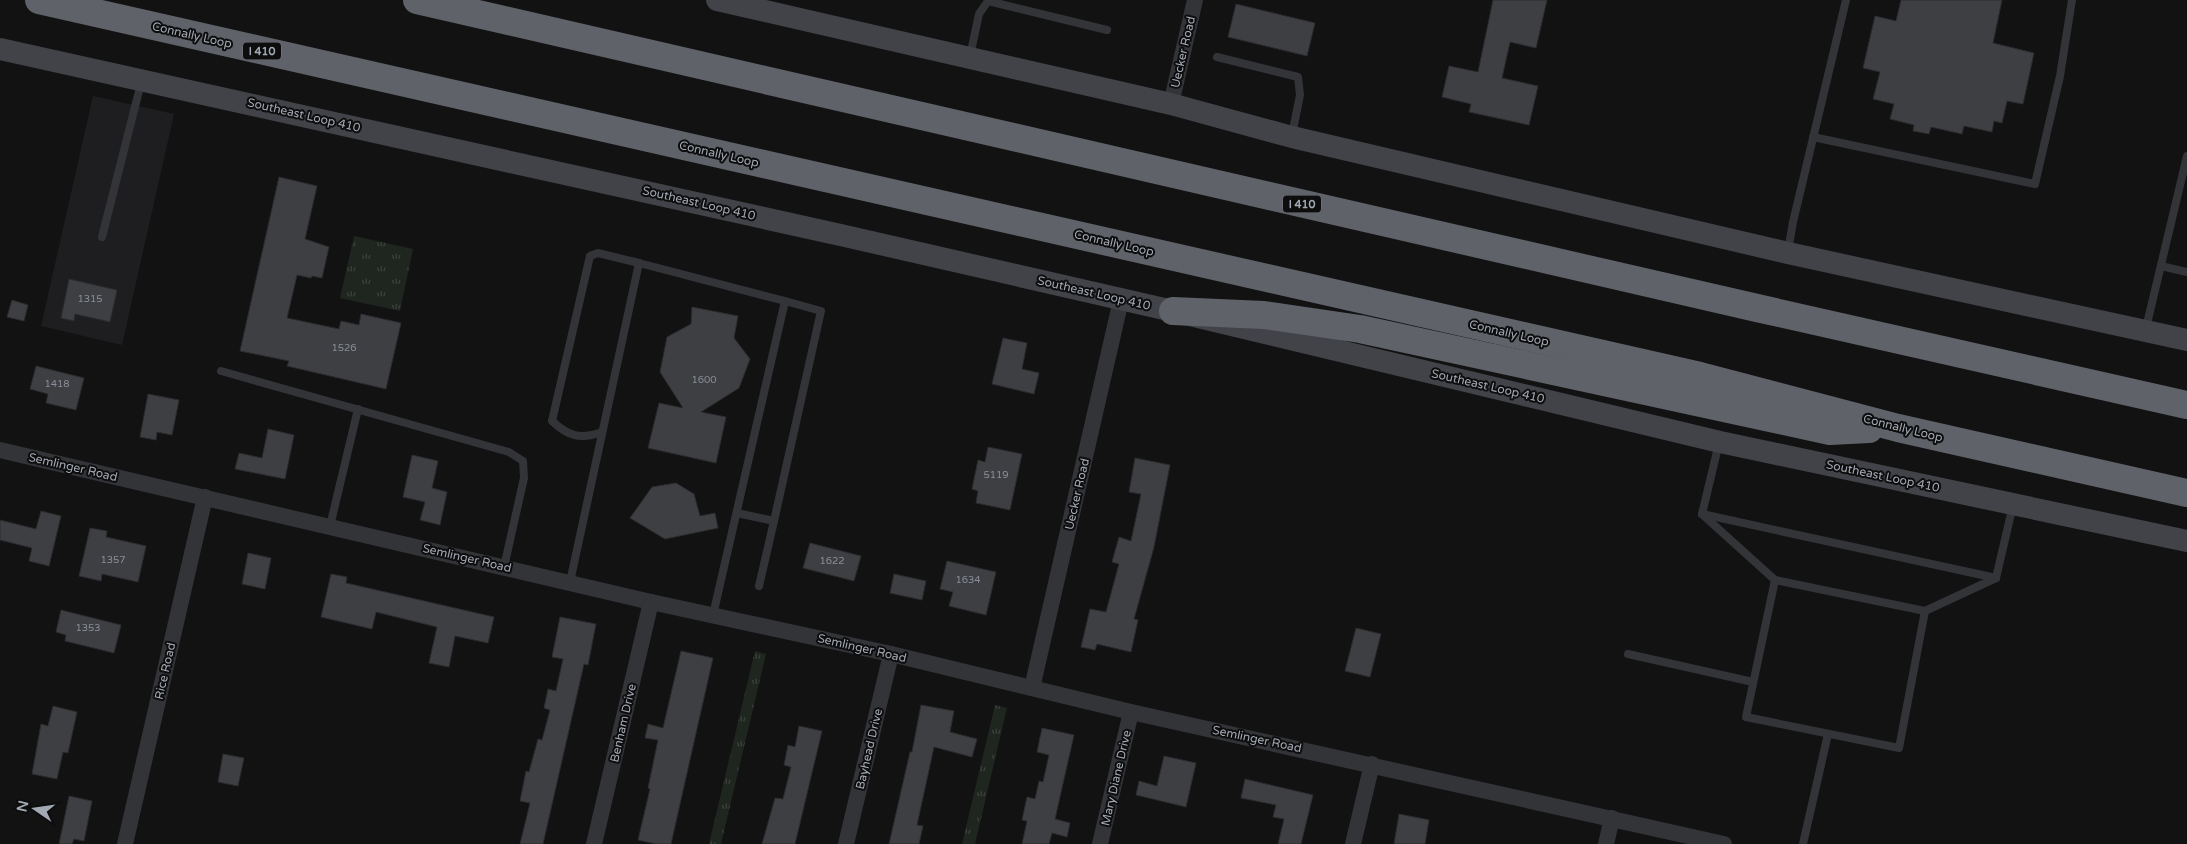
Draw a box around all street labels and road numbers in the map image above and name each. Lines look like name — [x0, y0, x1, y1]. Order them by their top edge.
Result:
street label: Uecker Road — [1168, 15, 1198, 89]
street label: Connally Loop — [151, 19, 233, 51]
road number: I 410 — [243, 42, 281, 59]
street label: Southeast Loop 410 — [246, 95, 362, 135]
street label: Connally Loop — [678, 138, 760, 170]
street label: Southeast Loop 410 — [641, 183, 757, 223]
road number: I 410 — [1283, 195, 1321, 212]
street label: Connally Loop — [1073, 227, 1155, 259]
street label: Southeast Loop 410 — [1036, 273, 1152, 313]
street label: Connally Loop — [1468, 317, 1550, 349]
street label: Southeast Loop 410 — [1430, 366, 1546, 406]
street label: Connally Loop — [1862, 411, 1944, 445]
street label: Semlinger Road — [27, 450, 119, 484]
street label: Uecker Road — [1062, 457, 1092, 531]
street label: Southeast Loop 410 — [1825, 457, 1941, 495]
street label: Semlinger Road — [421, 541, 513, 575]
street label: Semlinger Road — [816, 631, 908, 665]
street label: Rice Road — [152, 641, 178, 701]
street label: Benham Drive — [607, 682, 639, 764]
street label: Bayhead Drive — [853, 707, 885, 791]
street label: Semlinger Road — [1211, 723, 1303, 755]
street label: Mary Diane Drive — [1098, 729, 1134, 827]

